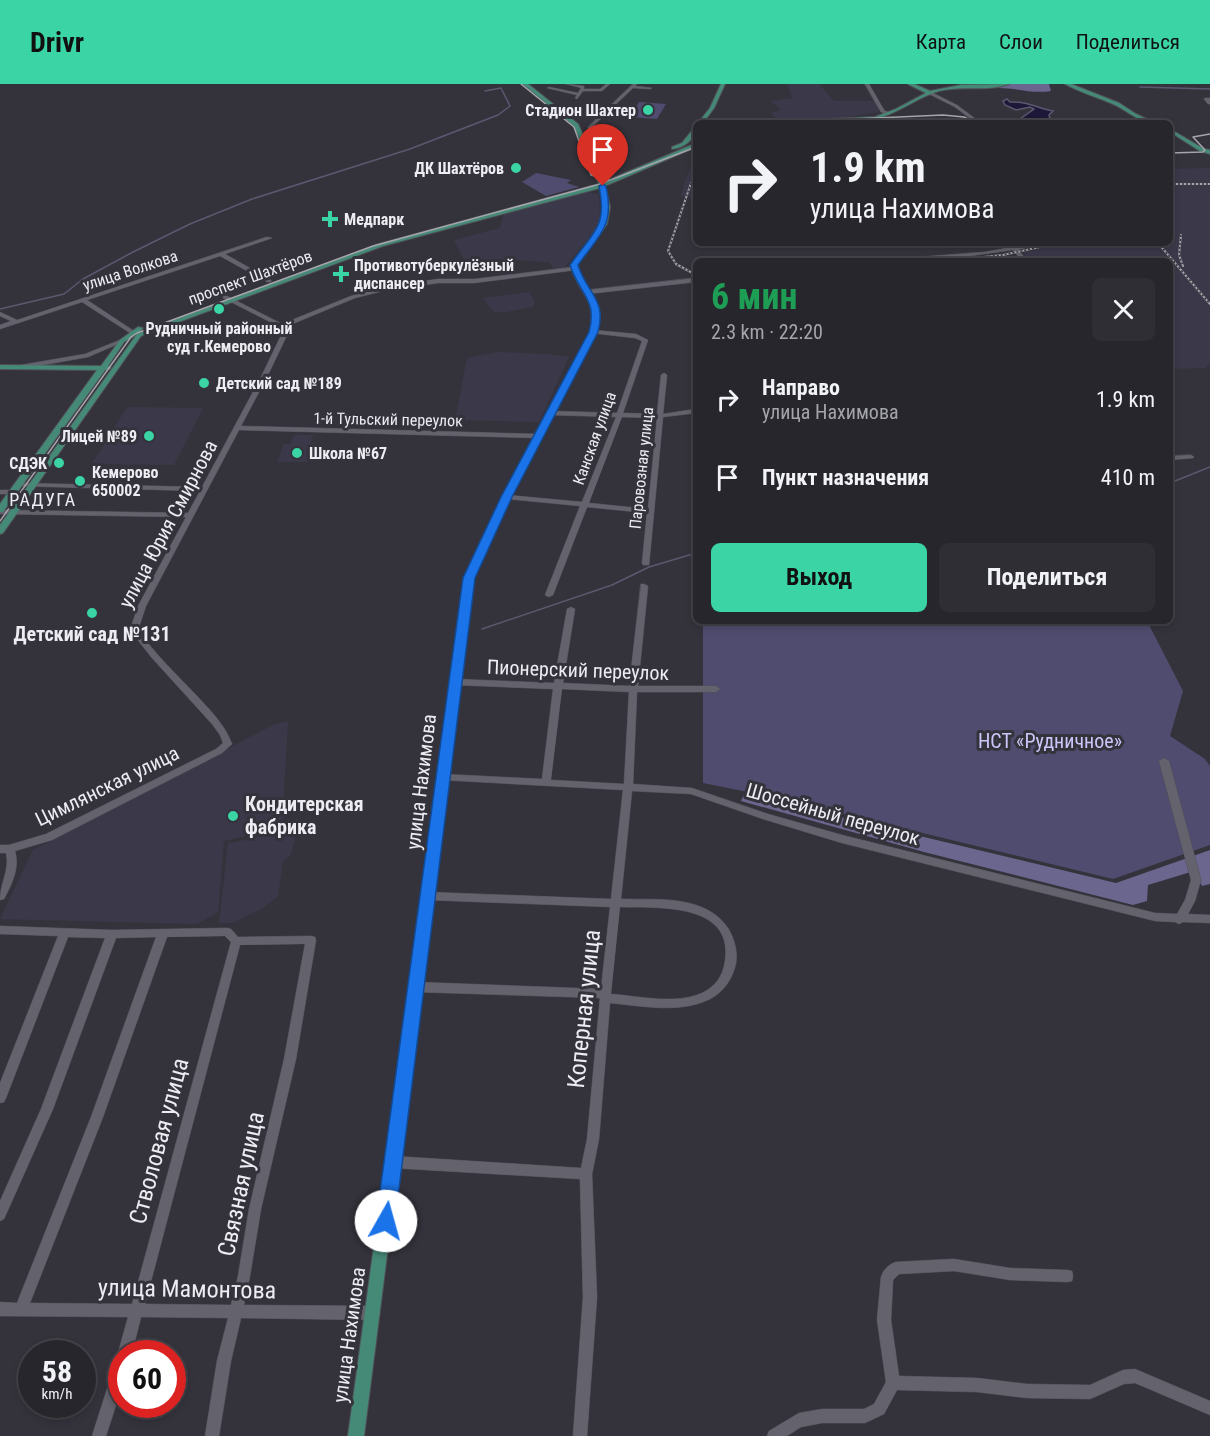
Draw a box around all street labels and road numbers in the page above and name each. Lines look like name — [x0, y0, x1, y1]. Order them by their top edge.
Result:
street label: улица Волкова — [80, 246, 180, 295]
street label: проспект Шахтёров — [186, 246, 315, 309]
street label: Канская улица — [569, 389, 620, 487]
street label: Паровозная улица — [626, 406, 657, 530]
street label: 1-й Тульский переулок — [313, 409, 463, 430]
street label: улица Юрия Смирнова — [114, 436, 222, 612]
street label: Пионерский переулок — [486, 655, 670, 685]
street label: улица Нахимова — [401, 713, 441, 851]
street label: Цимлянская улица — [31, 741, 183, 831]
street label: Шоссейный переулок — [743, 778, 923, 850]
street label: Коперная улица — [562, 928, 606, 1090]
street label: Стволовая улица — [123, 1055, 195, 1227]
street label: Связная улица — [212, 1109, 270, 1259]
street label: улица Нахимова — [328, 1266, 370, 1404]
street label: улица Мамонтова — [98, 1273, 276, 1305]

